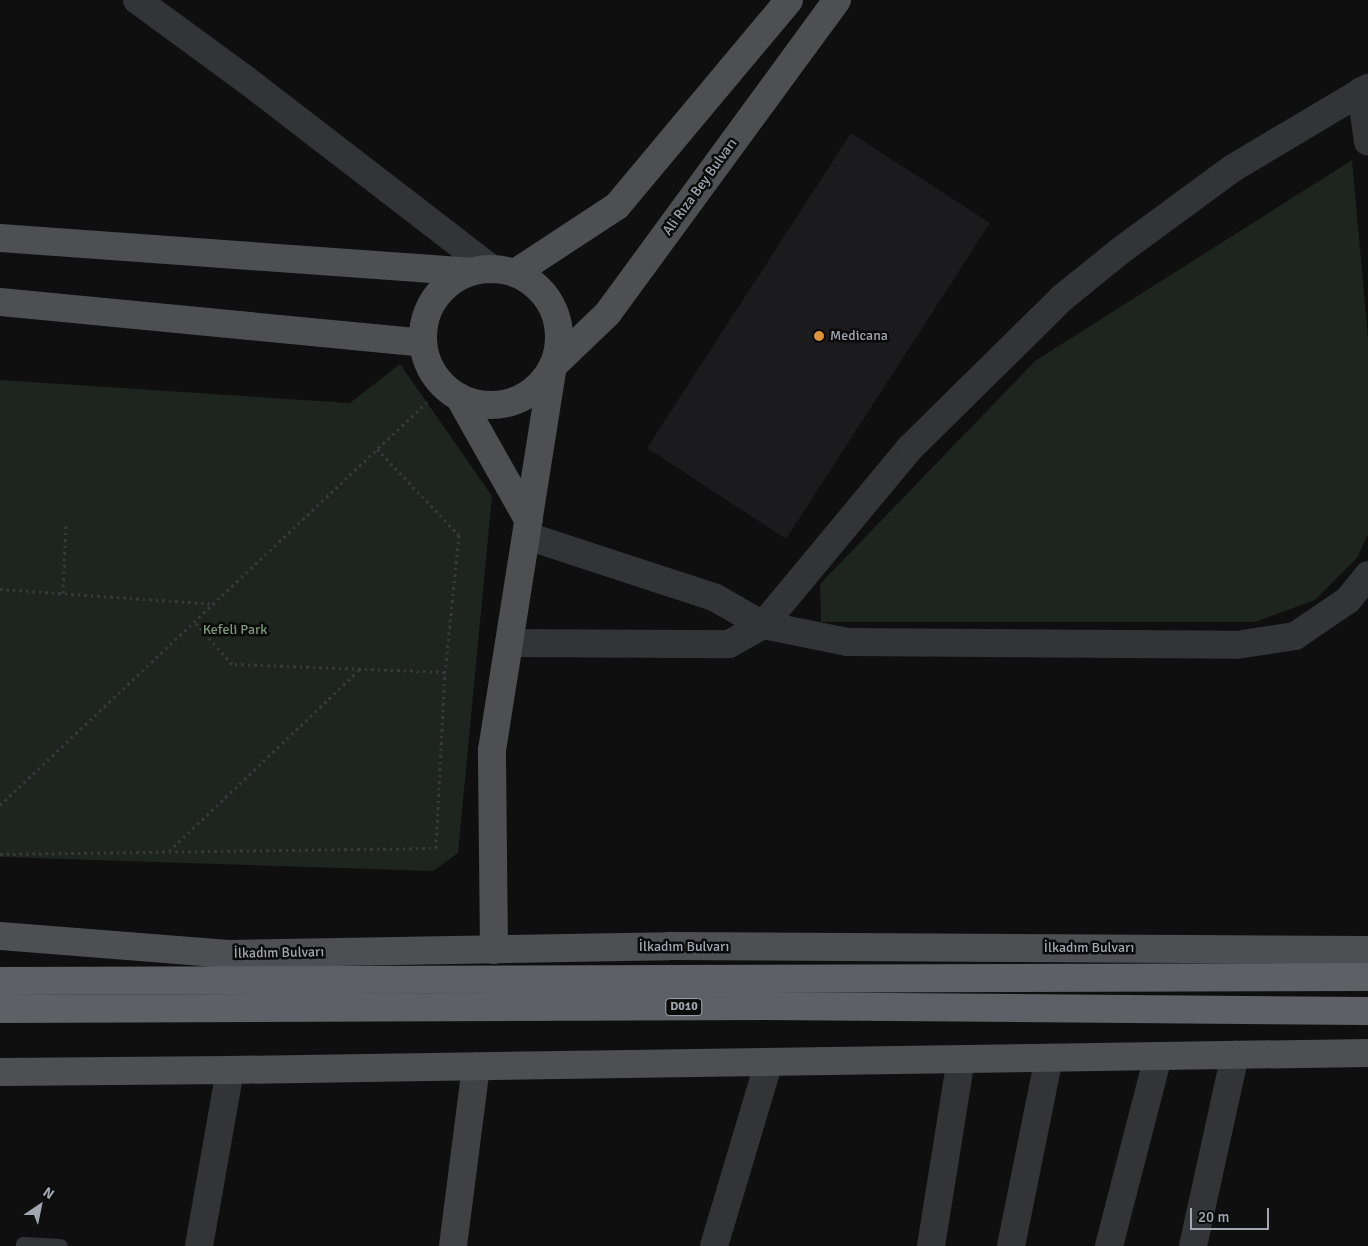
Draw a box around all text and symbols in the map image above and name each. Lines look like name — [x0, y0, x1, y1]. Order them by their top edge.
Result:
street label: Ali Rıza Bey Bulvarı — [659, 135, 741, 239]
place label: Medicana — [830, 328, 888, 344]
marker: Medicana — [812, 329, 826, 343]
park label: Kefeli Park — [203, 622, 267, 638]
street label: İlkadım Bulvarı — [639, 939, 729, 955]
street label: İlkadım Bulvarı — [1044, 940, 1134, 956]
street label: İlkadım Bulvarı — [234, 944, 324, 962]
road number: D010 — [665, 998, 703, 1016]
north arrow — [15, 1181, 65, 1231]
text: N — [40, 1183, 57, 1203]
scale bar — [1193, 1198, 1272, 1230]
text: 20 m — [1198, 1208, 1229, 1226]

